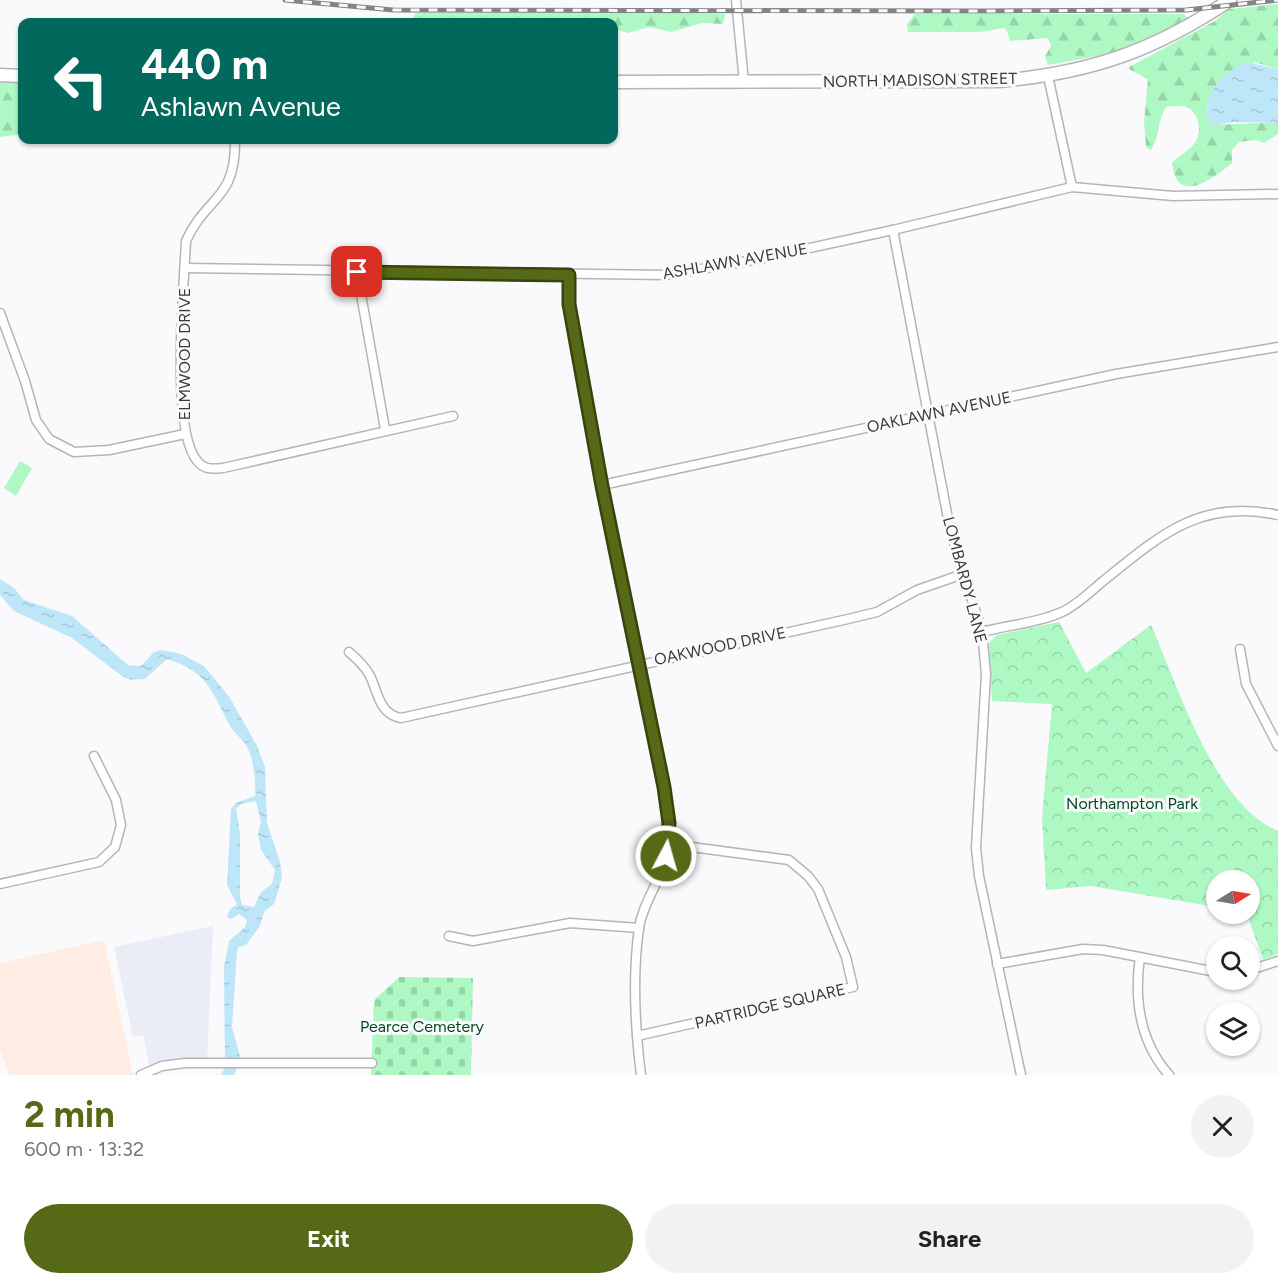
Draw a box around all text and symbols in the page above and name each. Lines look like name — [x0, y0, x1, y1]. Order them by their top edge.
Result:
text: 440 m — [141, 39, 268, 90]
icon: left — [42, 42, 120, 120]
street label: NORTH MADISON STREET — [823, 69, 1017, 91]
text: Ashlawn Avenue — [141, 90, 341, 123]
street label: ASHLAWN AVENUE — [661, 239, 809, 283]
pin — [331, 246, 382, 297]
icon: arrive — [340, 255, 373, 288]
street label: ELMWOOD DRIVE — [175, 288, 194, 420]
street label: OAKLAWN AVENUE — [865, 387, 1013, 437]
street label: LOMBARDY LANE — [939, 515, 991, 645]
street label: OAKWOOD DRIVE — [652, 623, 788, 669]
park label: Northampton Park — [1066, 794, 1198, 813]
position arrow — [634, 824, 698, 888]
north arrow — [1206, 870, 1260, 924]
map controls — [1206, 870, 1260, 1056]
button: search — [1206, 936, 1260, 990]
street label: PARTRIDGE SQUARE — [693, 979, 847, 1033]
button: layers — [1206, 1002, 1260, 1056]
park label: Pearce Cemetery — [360, 1017, 485, 1036]
text: 2 min — [24, 1093, 115, 1136]
button: close — [1191, 1095, 1254, 1158]
text: 600 m · 13:32 — [24, 1137, 144, 1161]
button: Exit — [24, 1204, 633, 1273]
button: Share — [645, 1204, 1254, 1273]

